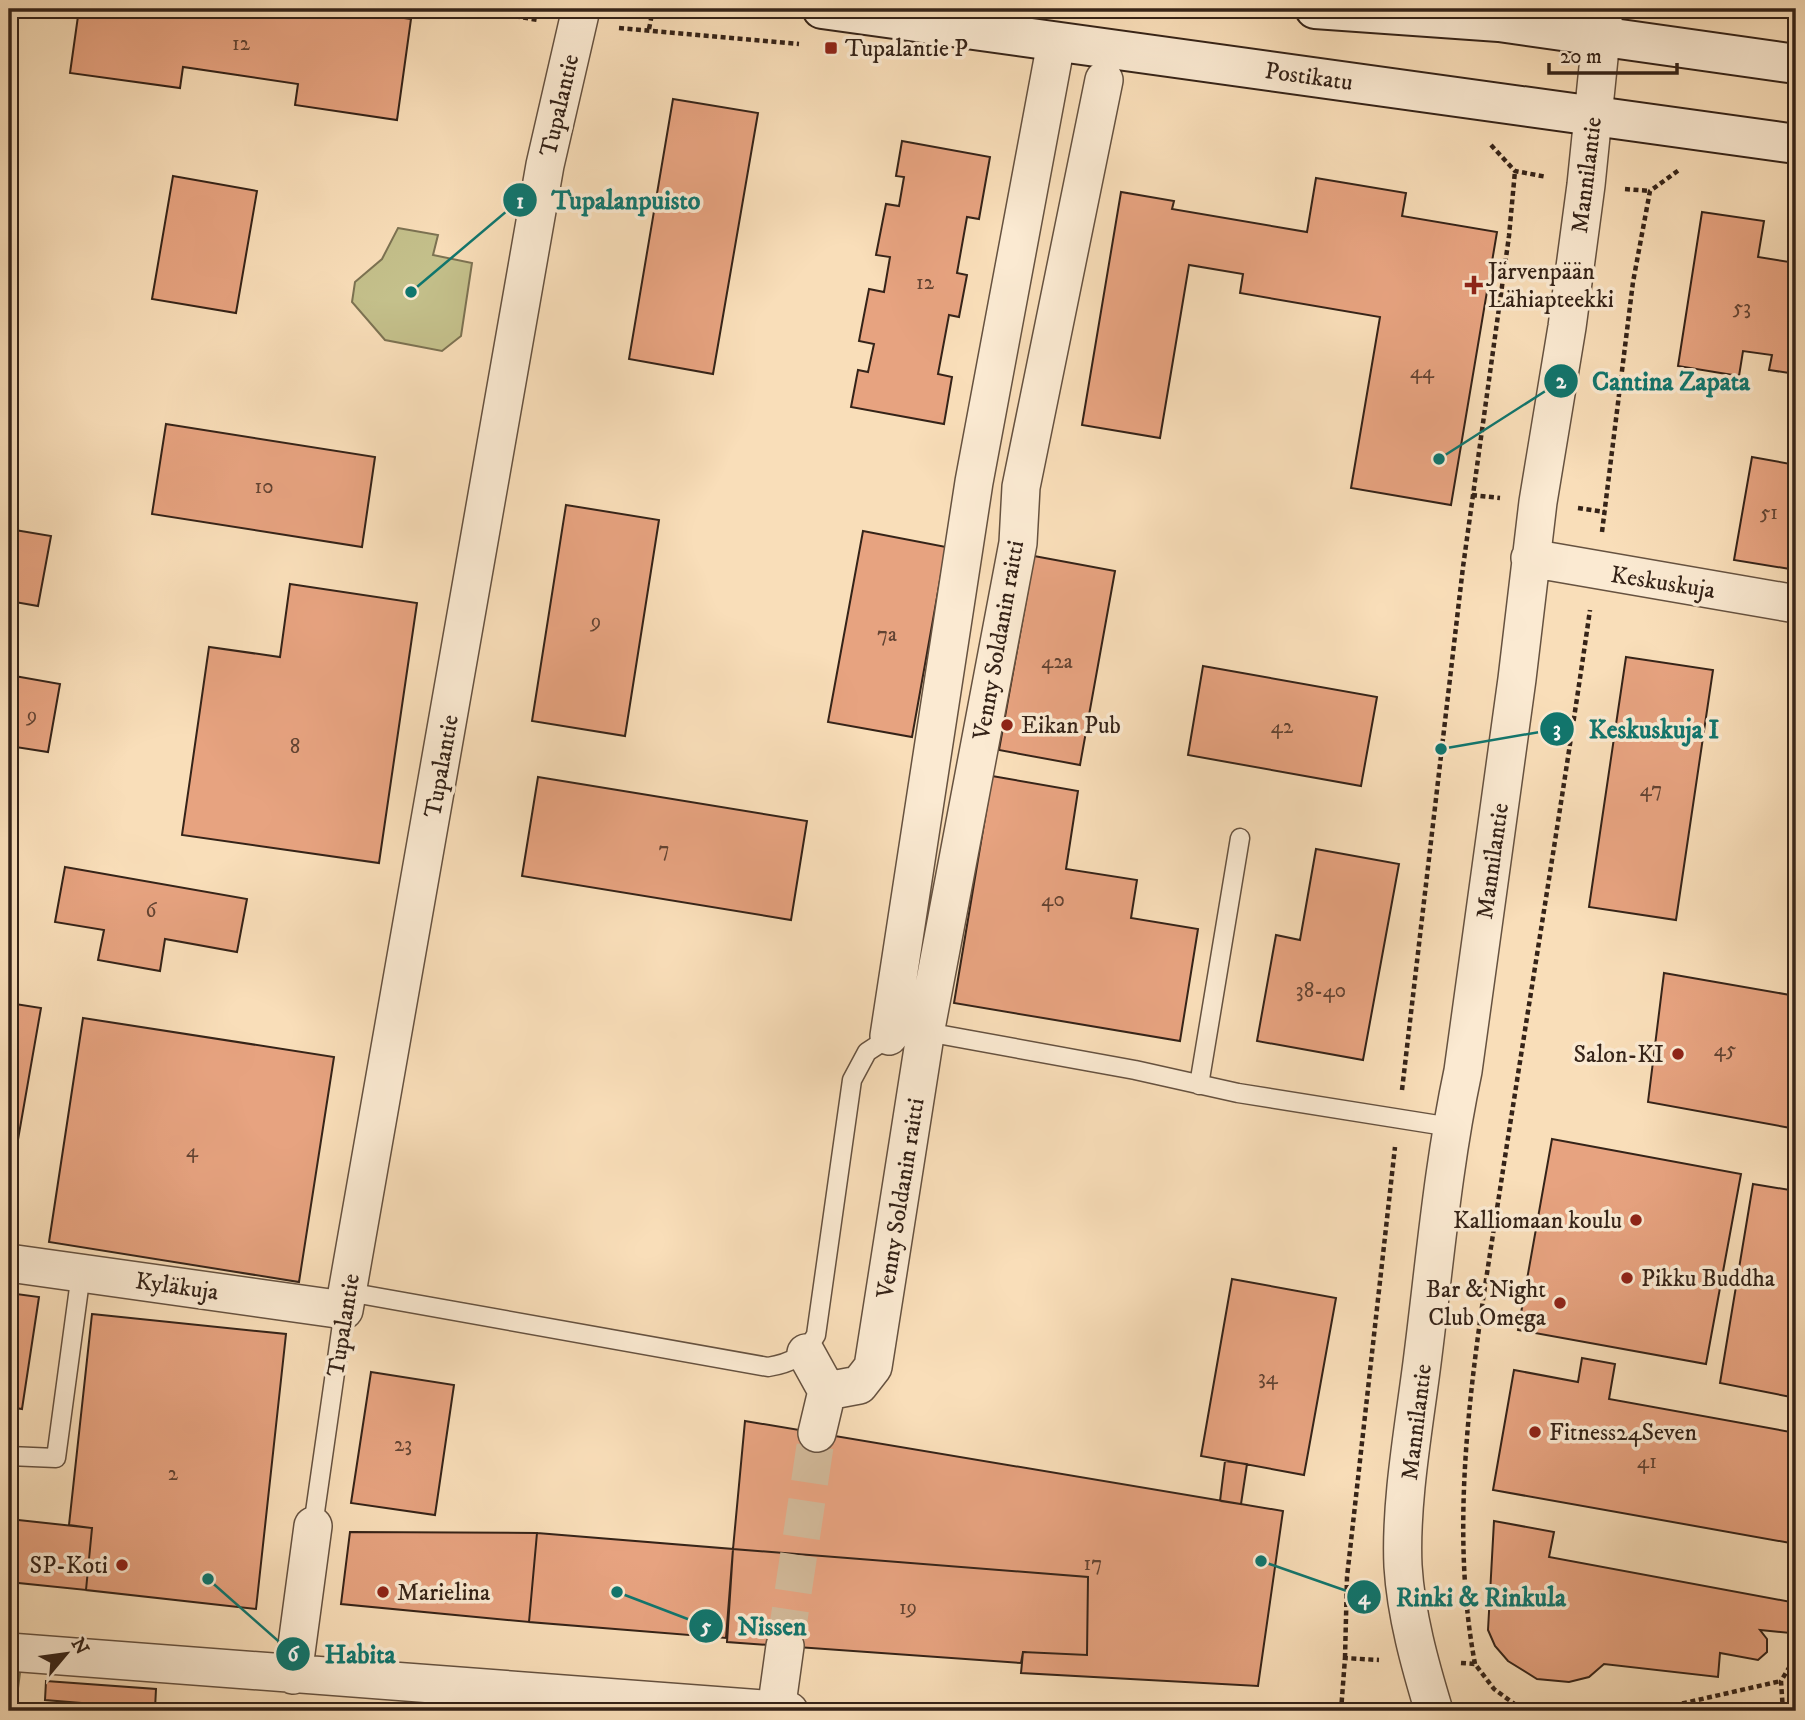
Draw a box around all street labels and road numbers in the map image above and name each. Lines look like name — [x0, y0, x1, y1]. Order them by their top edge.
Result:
street label: Tupalantie — [534, 51, 586, 159]
street label: Postikatu — [1263, 56, 1355, 98]
street label: Mannilantie — [1565, 115, 1609, 235]
street label: Venny Soldanin raitti — [966, 538, 1031, 743]
street label: Keskuskuja — [1609, 560, 1718, 606]
street label: Tupalantie — [418, 712, 466, 820]
street label: Mannilantie — [1470, 801, 1516, 921]
street label: Venny Soldanin raitti — [870, 1096, 932, 1301]
street label: Kyläkuja — [133, 1266, 221, 1308]
street label: Tupalantie — [321, 1271, 367, 1379]
street label: Mannilantie — [1395, 1362, 1439, 1482]

